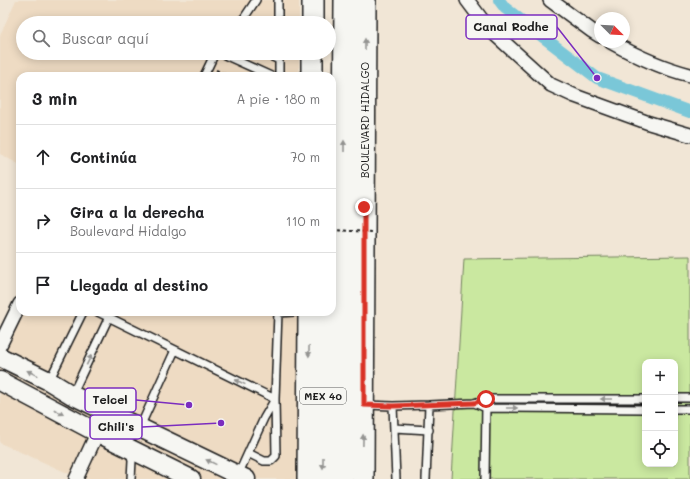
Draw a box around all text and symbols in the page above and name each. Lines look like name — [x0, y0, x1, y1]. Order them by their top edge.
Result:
north arrow — [594, 12, 630, 48]
callout: Canal Rodhe — [466, 15, 557, 39]
search box — [16, 16, 336, 60]
text: Canal Rodhe — [473, 18, 549, 34]
icon: search — [30, 27, 52, 49]
text: Buscar aquí — [62, 28, 149, 48]
one-way arrow — [362, 37, 368, 50]
street label: BOULEVARD HIDALGO — [357, 61, 372, 178]
text: 3 min — [32, 87, 77, 109]
text: A pie · 180 m — [237, 90, 320, 107]
one-way arrow — [341, 139, 347, 152]
icon: ahead — [32, 146, 54, 168]
text: Continúa — [70, 147, 137, 167]
text: 70 m — [290, 148, 320, 165]
route end — [355, 198, 373, 216]
text: Gira a la derecha — [70, 202, 204, 222]
icon: right — [32, 210, 54, 232]
text: 110 m — [286, 212, 320, 229]
text: Boulevard Hidalgo — [70, 222, 186, 239]
icon: arrive — [32, 274, 54, 296]
text: Llegada al destino — [70, 275, 208, 295]
one-way arrow — [306, 345, 312, 358]
one-way arrow — [86, 354, 92, 365]
map controls — [642, 359, 678, 467]
button: + — [642, 359, 678, 395]
one-way arrow — [26, 370, 37, 376]
one-way arrow — [234, 379, 245, 385]
callout: Telcel — [85, 388, 136, 412]
road number: MEX 40 — [300, 388, 346, 404]
route start — [477, 390, 495, 408]
text: Telcel — [92, 391, 128, 407]
button: − — [642, 395, 678, 431]
one-way arrow — [599, 396, 612, 402]
one-way arrow — [506, 405, 519, 411]
one-way arrow — [53, 409, 65, 416]
callout: Chili's — [90, 415, 142, 439]
text: Chili's — [98, 418, 134, 434]
button: locate — [642, 431, 678, 467]
one-way arrow — [360, 433, 366, 446]
one-way arrow — [320, 457, 326, 470]
one-way arrow — [205, 459, 216, 465]

